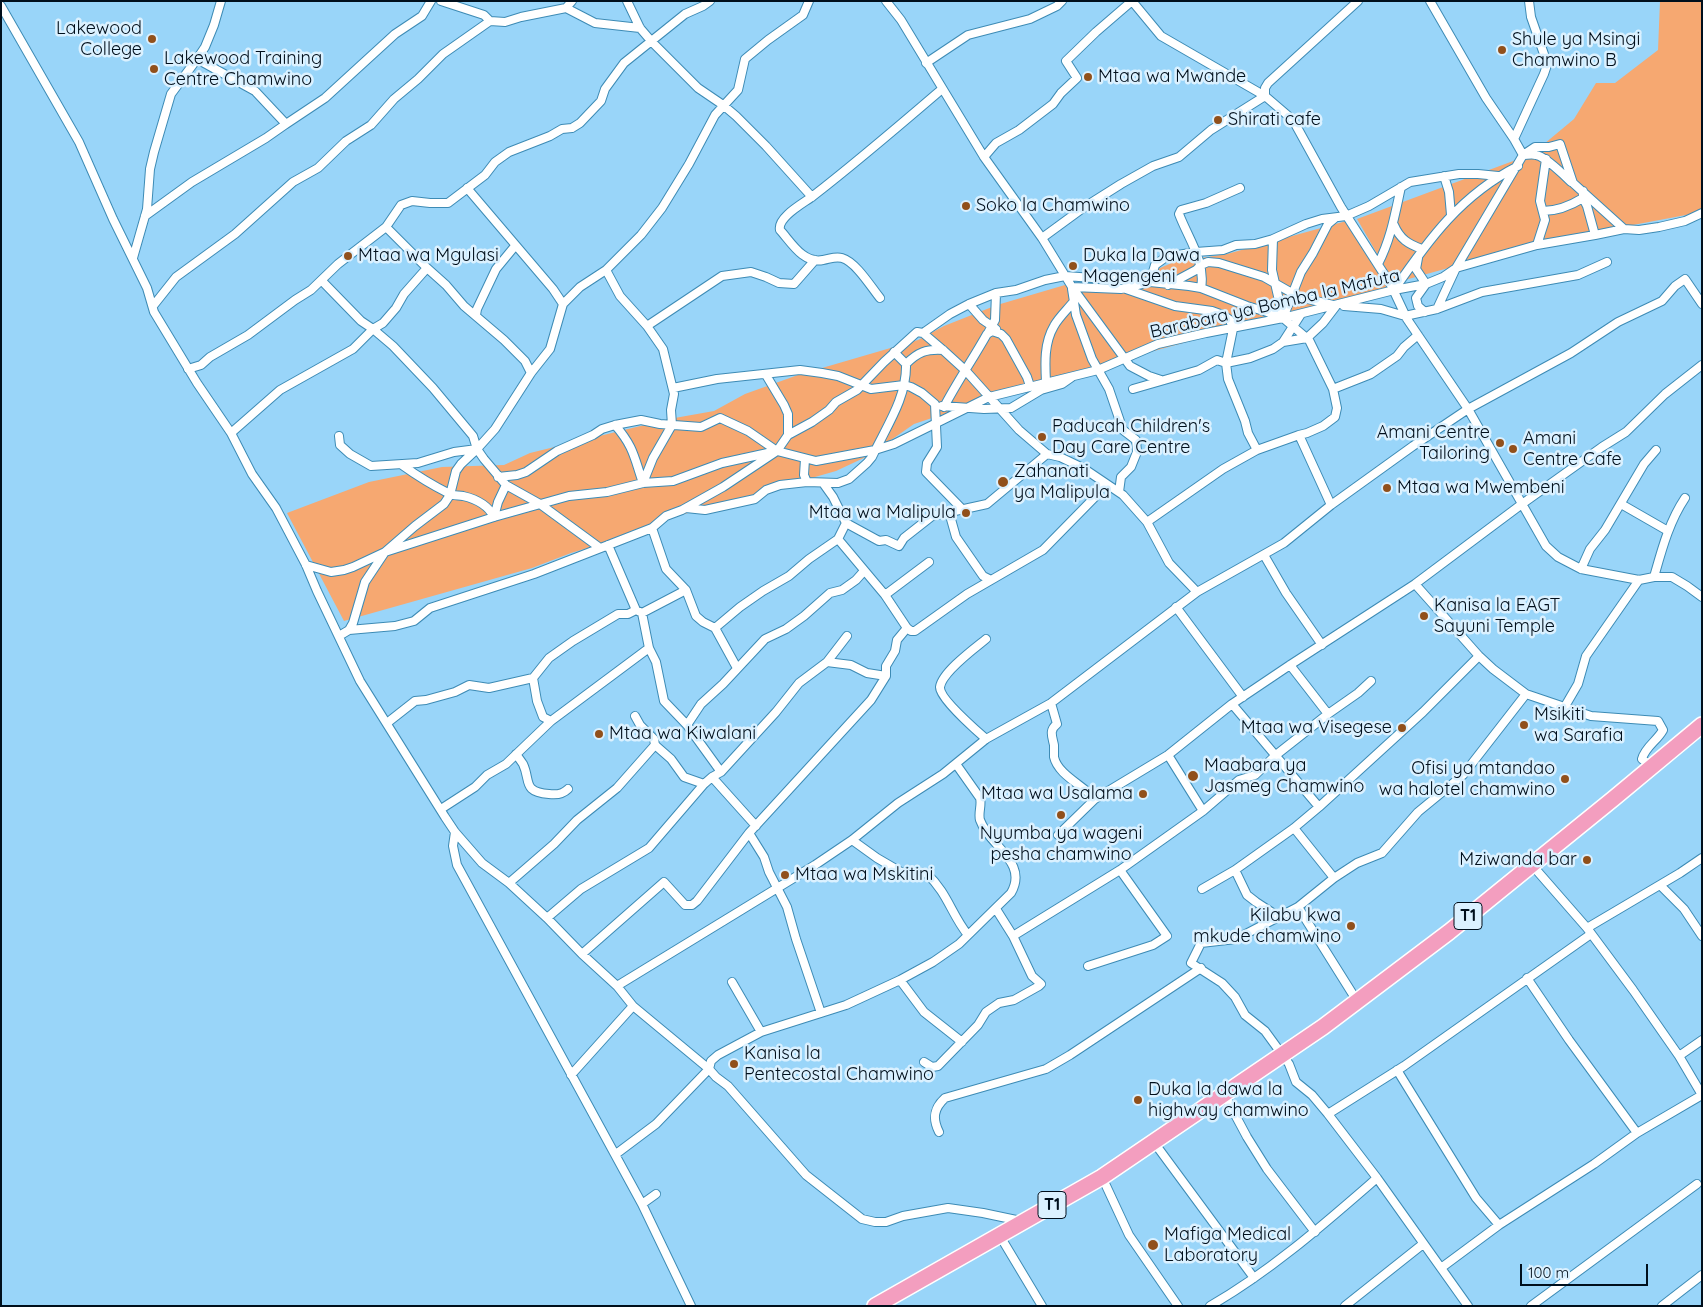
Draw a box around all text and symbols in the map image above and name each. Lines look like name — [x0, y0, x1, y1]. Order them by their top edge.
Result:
place label: Lakewood College — [56, 18, 142, 60]
place label: Shule ya Msingi Chamwino B — [1512, 29, 1640, 72]
marker: Lakewood College — [146, 33, 158, 45]
marker: Shule ya Msingi Chamwino B — [1496, 44, 1508, 56]
place label: Lakewood Training Centre Chamwino — [164, 48, 322, 90]
marker: Lakewood Training Centre Chamwino — [148, 63, 160, 75]
place label: Mtaa wa Mwande — [1098, 66, 1246, 88]
marker: Mtaa wa Mwande — [1082, 71, 1094, 83]
place label: Shirati cafe — [1228, 109, 1321, 131]
marker: Shirati cafe — [1212, 114, 1224, 126]
place label: Soko la Chamwino — [976, 195, 1130, 217]
marker: Soko la Chamwino — [960, 200, 972, 212]
place label: Mtaa wa Mgulasi — [358, 245, 499, 267]
place label: Duka la Dawa Magengeni — [1083, 245, 1200, 288]
marker: Mtaa wa Mgulasi — [342, 250, 354, 262]
marker: Duka la Dawa Magengeni — [1067, 260, 1079, 272]
street label: Barabara ya Bomba la Mafuta — [1148, 265, 1402, 343]
place label: Paducah Children's Day Care Centre — [1052, 416, 1210, 458]
place label: Amani Centre Tailoring — [1377, 422, 1490, 464]
place label: Amani Centre Cafe — [1523, 428, 1622, 470]
marker: Paducah Children's Day Care Centre — [1036, 431, 1048, 443]
marker: Amani Centre Tailoring — [1494, 437, 1506, 449]
marker: Amani Centre Cafe — [1507, 443, 1519, 455]
place label: Zahanati ya Malipula — [1014, 461, 1110, 504]
marker: Zahanati ya Malipula — [996, 475, 1010, 489]
place label: Mtaa wa Mwembeni — [1397, 477, 1565, 499]
marker: Mtaa wa Mwembeni — [1381, 482, 1393, 494]
place label: Mtaa wa Malipula — [809, 502, 956, 524]
marker: Mtaa wa Malipula — [960, 507, 972, 519]
place label: Kanisa la EAGT Sayuni Temple — [1434, 595, 1560, 638]
marker: Kanisa la EAGT Sayuni Temple — [1418, 610, 1430, 622]
place label: Msikiti wa Sarafia — [1534, 704, 1623, 746]
place label: Mtaa wa Visegese — [1241, 717, 1392, 739]
marker: Msikiti wa Sarafia — [1518, 719, 1530, 731]
marker: Mtaa wa Visegese — [1396, 722, 1408, 734]
place label: Mtaa wa Kiwalani — [609, 723, 756, 745]
marker: Mtaa wa Kiwalani — [593, 728, 605, 740]
place label: Maabara ya Jasmeg Chamwino — [1204, 755, 1364, 798]
place label: Ofisi ya mtandao wa halotel chamwino — [1379, 758, 1555, 801]
marker: Maabara ya Jasmeg Chamwino — [1186, 769, 1200, 783]
marker: Ofisi ya mtandao wa halotel chamwino — [1559, 773, 1571, 785]
place label: Mtaa wa Usalama — [981, 783, 1133, 805]
marker: Mtaa wa Usalama — [1137, 788, 1149, 800]
marker: Nyumba ya wageni pesha chamwino — [1055, 809, 1067, 821]
place label: Nyumba ya wageni pesha chamwino — [980, 823, 1142, 866]
place label: Mziwanda bar — [1459, 849, 1577, 871]
marker: Mziwanda bar — [1581, 854, 1593, 866]
place label: Mtaa wa Mskitini — [795, 864, 933, 886]
marker: Mtaa wa Mskitini — [779, 869, 791, 881]
road number: T1 — [1454, 902, 1482, 929]
place label: Kilabu kwa mkude chamwino — [1193, 905, 1341, 948]
marker: Kilabu kwa mkude chamwino — [1345, 920, 1357, 932]
place label: Kanisa la Pentecostal Chamwino — [744, 1043, 934, 1086]
marker: Kanisa la Pentecostal Chamwino — [728, 1058, 740, 1070]
place label: Duka la dawa la highway chamwino — [1148, 1079, 1309, 1122]
marker: Duka la dawa la highway chamwino — [1132, 1094, 1144, 1106]
road number: T1 — [1038, 1192, 1066, 1218]
place label: Mafiga Medical Laboratory — [1164, 1224, 1291, 1266]
marker: Mafiga Medical Laboratory — [1146, 1238, 1160, 1252]
scale bar — [1523, 1254, 1650, 1286]
text: 100 m — [1528, 1263, 1569, 1282]

